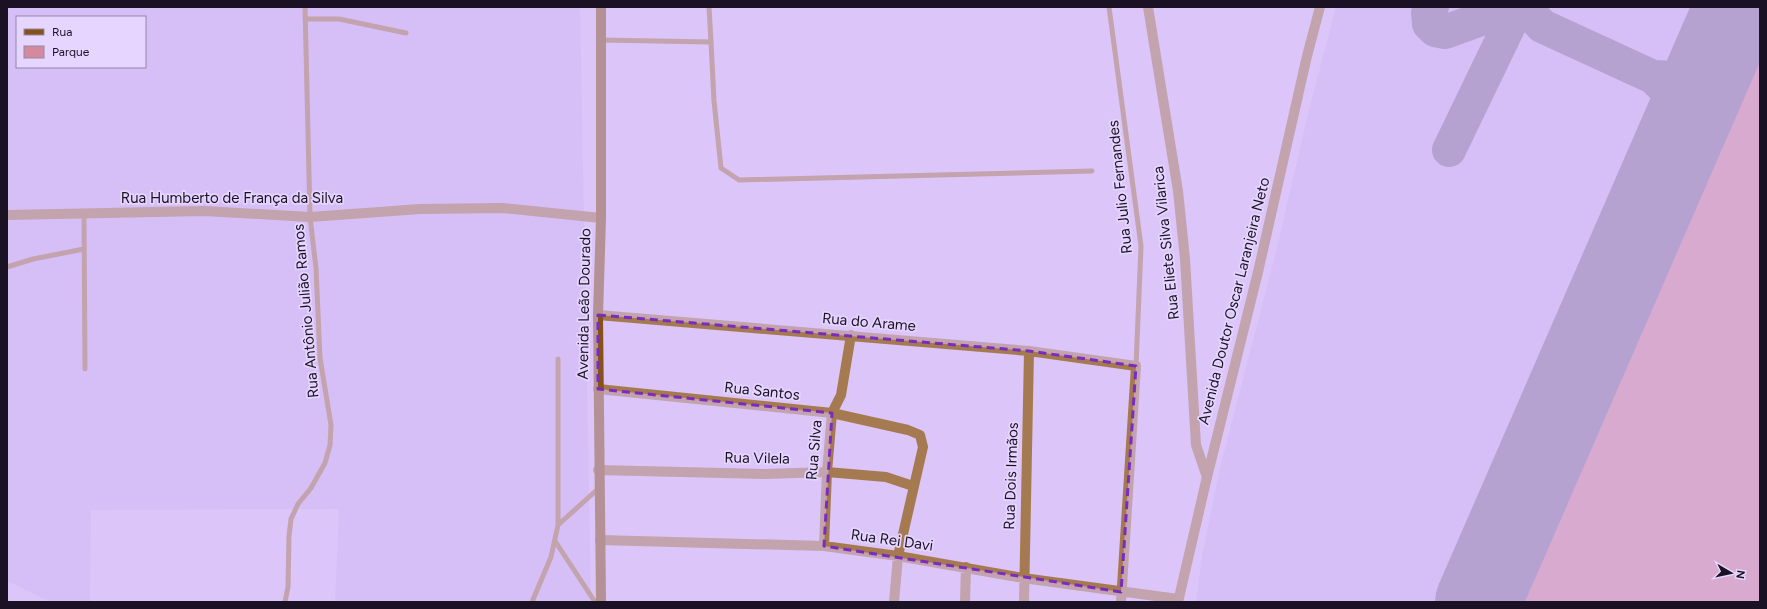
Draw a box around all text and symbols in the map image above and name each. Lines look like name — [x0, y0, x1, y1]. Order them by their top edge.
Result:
legend — [16, 16, 146, 68]
text: Rua — [52, 25, 72, 39]
text: Parque — [52, 45, 90, 59]
street label: Rua Julio Fernandes — [1104, 119, 1136, 255]
street label: Rua Eliete Silva Vilarica — [1149, 165, 1183, 321]
street label: Avenida Doutor Oscar Laranjeira Neto — [1195, 175, 1274, 427]
street label: Rua Humberto de França da Silva — [121, 189, 343, 207]
street label: Rua Antônio Julião Ramos — [289, 223, 323, 399]
street label: Avenida Leão Dourado — [574, 228, 594, 380]
street label: Rua do Arame — [821, 309, 917, 335]
street label: Rua Santos — [723, 378, 801, 404]
street label: Rua Silva — [802, 419, 826, 481]
street label: Rua Dois Irmãos — [1000, 422, 1022, 530]
street label: Rua Vilela — [724, 448, 790, 468]
street label: Rua Rei Davi — [850, 525, 934, 555]
north arrow — [1711, 553, 1751, 593]
text: N — [1733, 569, 1747, 580]

